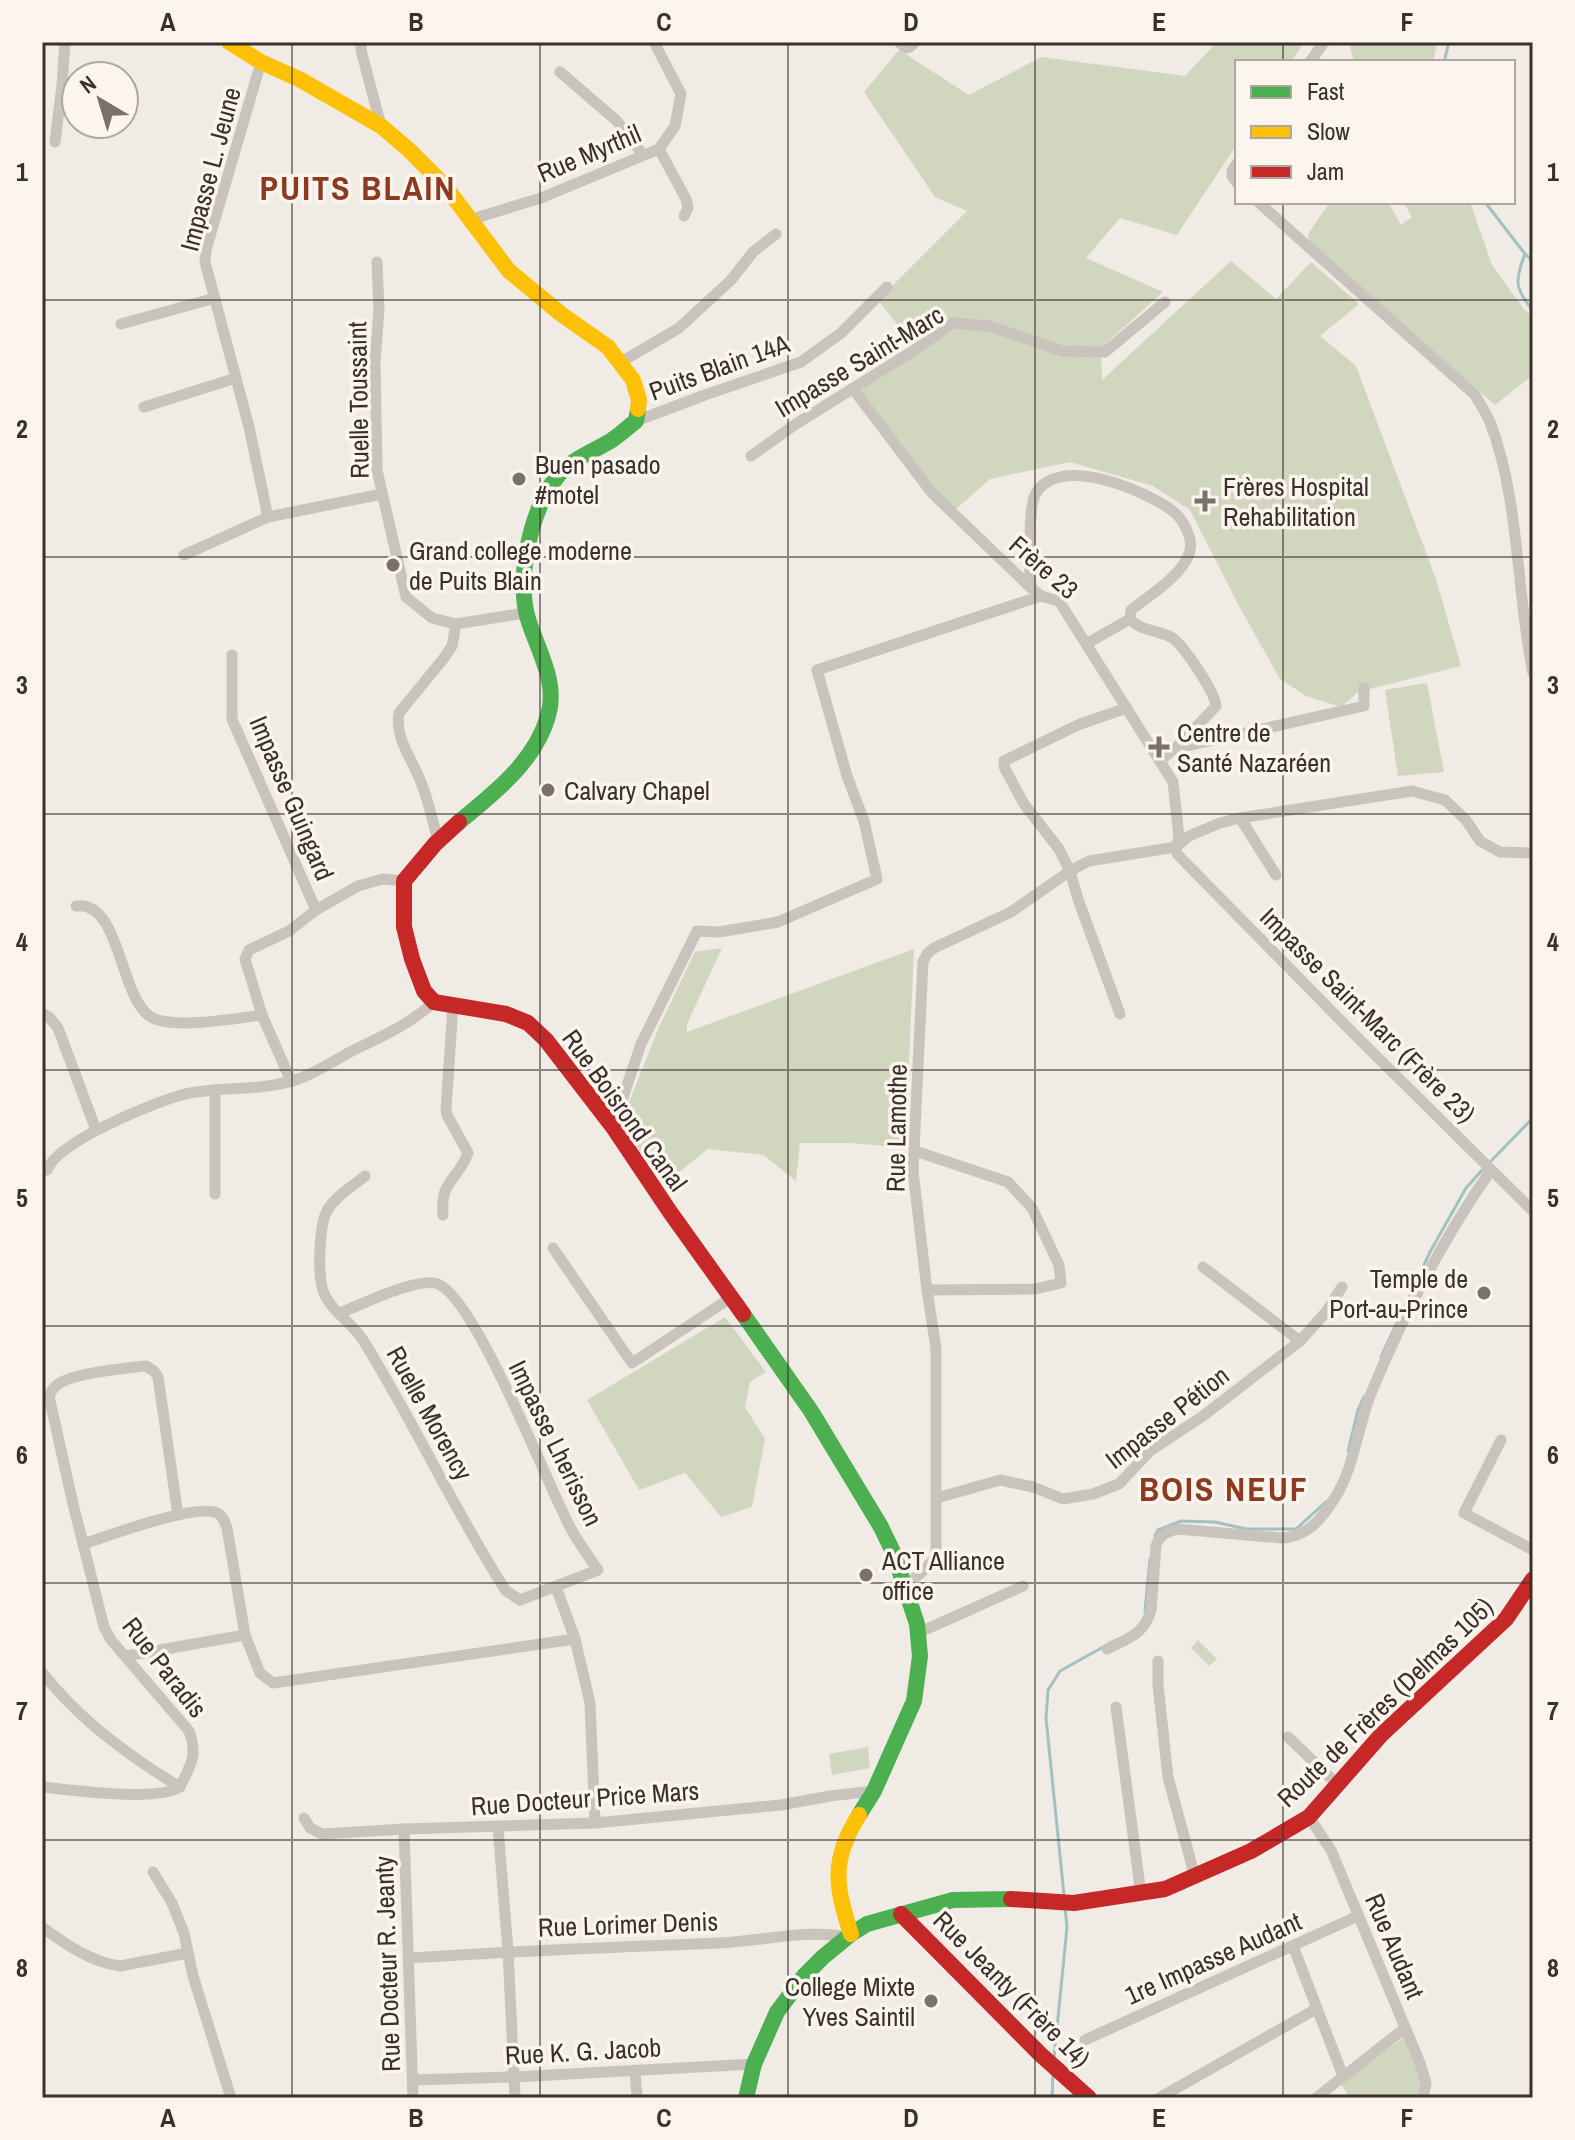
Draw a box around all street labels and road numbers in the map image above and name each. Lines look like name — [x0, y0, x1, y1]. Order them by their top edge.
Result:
street label: Impasse L. Jeune — [171, 83, 249, 255]
street label: Rue Myrthil — [532, 116, 646, 190]
street label: Impasse Saint-Marc — [768, 297, 950, 425]
street label: Ruelle Toussaint — [339, 321, 377, 479]
street label: Puits Blain 14A — [644, 325, 795, 409]
street label: Frère 23 — [1002, 527, 1086, 607]
street label: Impasse Guingard — [242, 710, 342, 886]
street label: Impasse Saint-Marc (Frère 23) — [1253, 900, 1483, 1130]
street label: Rue Boisrond Canal — [554, 1022, 696, 1198]
street label: Rue Lamothe — [877, 1064, 915, 1192]
street label: Ruelle Morency — [379, 1340, 481, 1487]
street label: Impasse Lherisson — [501, 1354, 611, 1532]
street label: Impasse Pétion — [1098, 1358, 1236, 1476]
street label: Route de Frères (Delmas 105) — [1269, 1589, 1501, 1815]
street label: Rue Paradis — [115, 1610, 215, 1724]
street label: Rue Docteur Price Mars — [470, 1773, 700, 1823]
street label: Rue Docteur R. Jeanty — [366, 1855, 408, 2072]
street label: Rue Audant — [1357, 1888, 1433, 2004]
street label: Rue Lorimer Denis — [537, 1903, 719, 1945]
street label: Rue Jeanty (Frère 14) — [926, 1903, 1098, 2075]
street label: 1re Impasse Audant — [1119, 1903, 1307, 2013]
street label: Rue K. G. Jacob — [504, 2029, 662, 2073]

